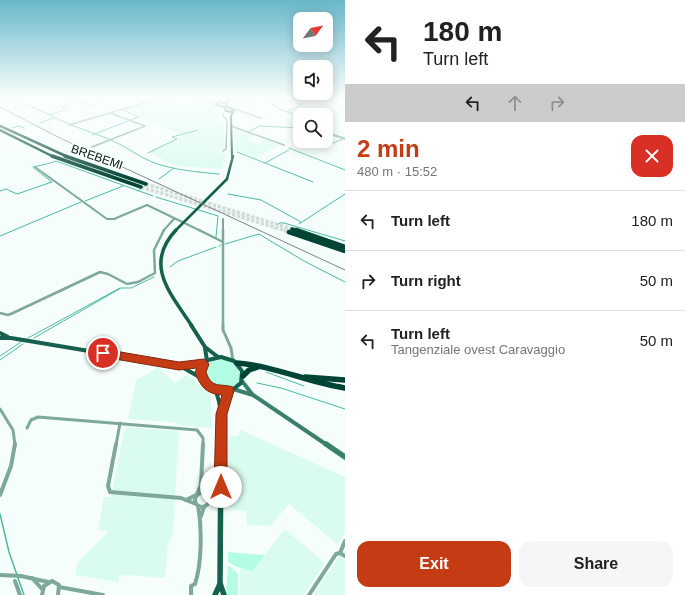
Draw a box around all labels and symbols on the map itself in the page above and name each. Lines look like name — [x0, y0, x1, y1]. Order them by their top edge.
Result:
north arrow — [293, 12, 333, 52]
street label: BREBEMI — [69, 142, 125, 172]
pin — [86, 336, 120, 370]
position arrow — [200, 466, 242, 508]

